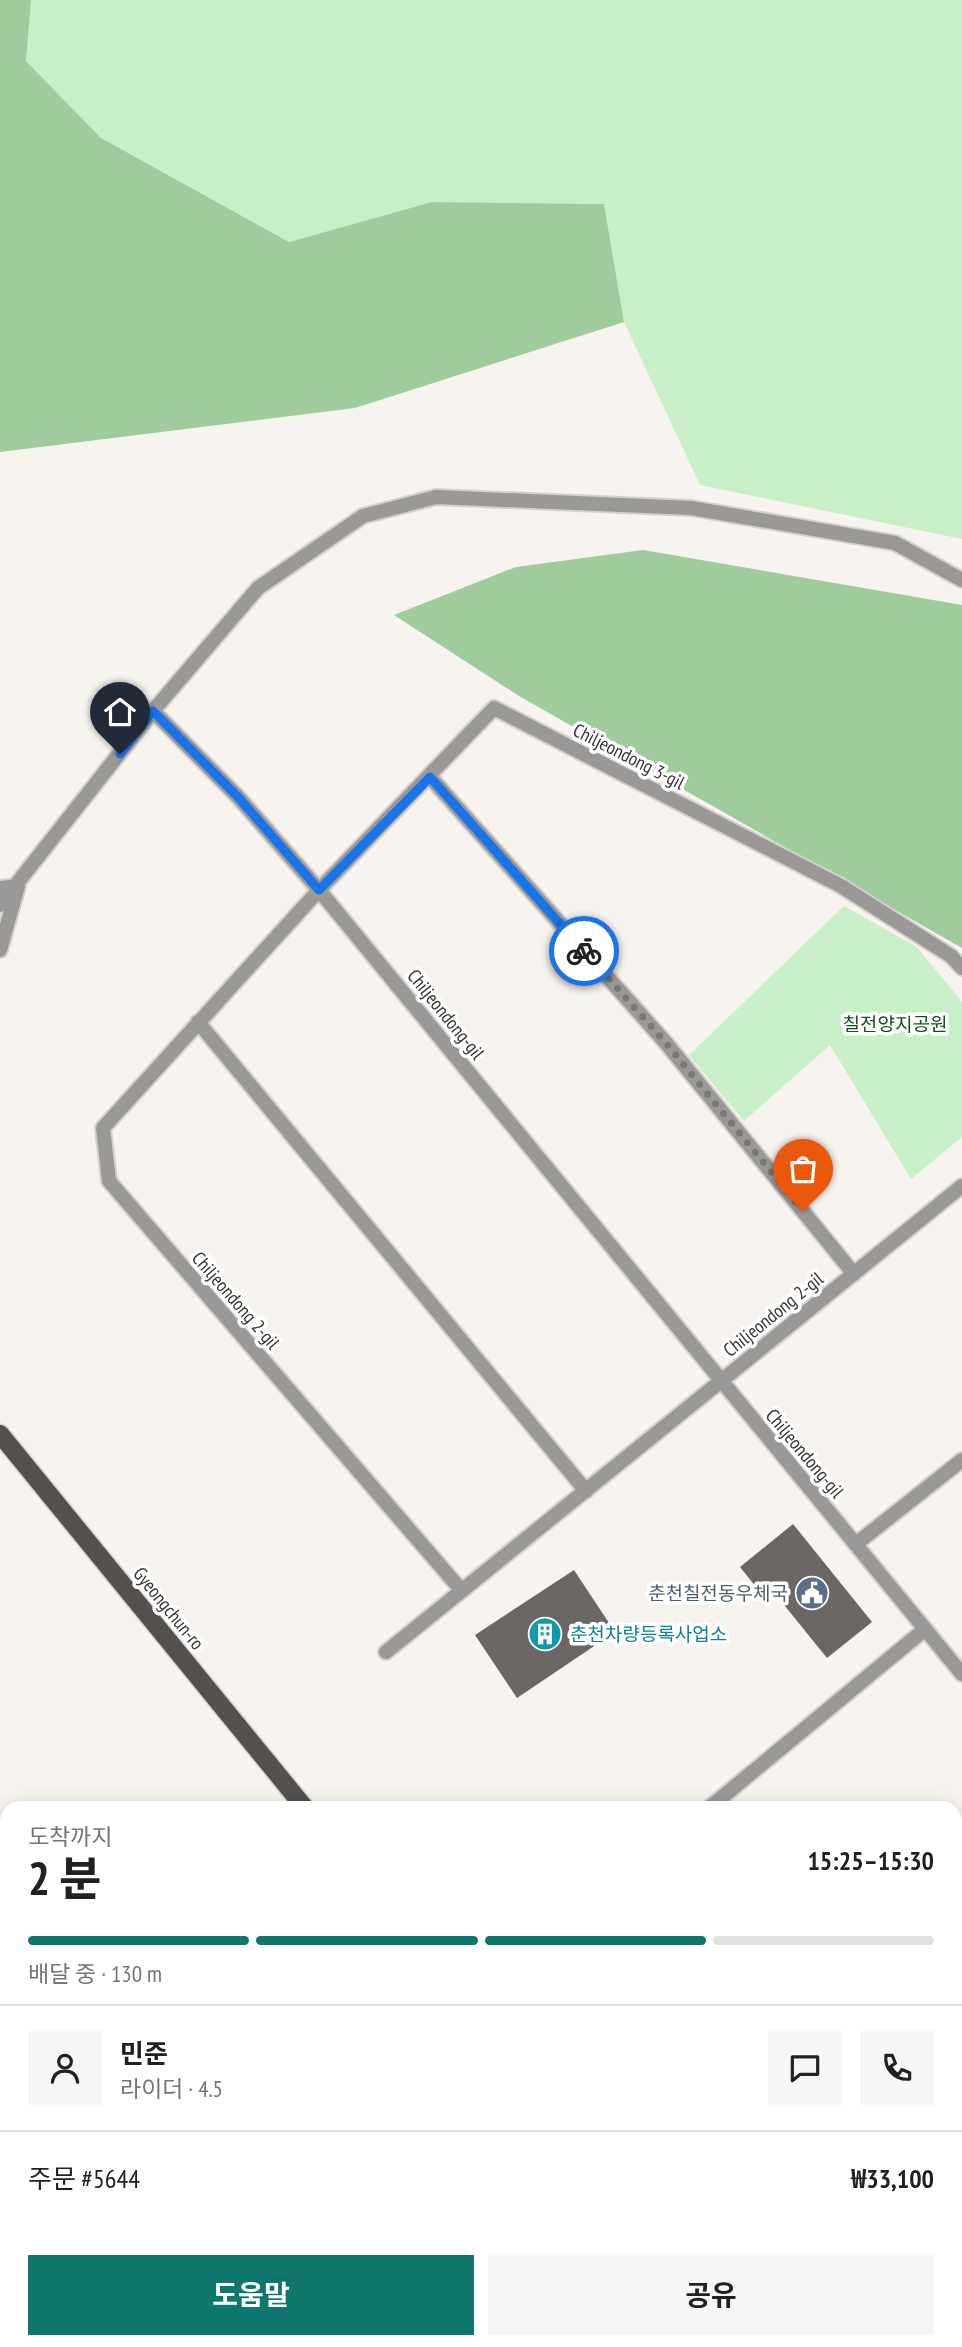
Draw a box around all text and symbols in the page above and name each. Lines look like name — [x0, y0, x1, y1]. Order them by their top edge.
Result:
pin — [90, 682, 150, 754]
icon: home — [101, 693, 139, 731]
street label: Chiljeondong 3-gil — [569, 718, 689, 795]
courier — [549, 916, 619, 986]
icon: bike — [565, 932, 603, 970]
street label: Chiljeondong-gil — [402, 964, 490, 1064]
park label: 칠전양지공원 — [843, 1012, 947, 1036]
pin — [773, 1139, 833, 1211]
icon: bag — [784, 1150, 822, 1188]
street label: Chiljeondong 2-gil — [187, 1246, 285, 1354]
street label: Chiljeondong 2-gil — [718, 1266, 828, 1362]
street label: Chiljeondong-gil — [761, 1403, 850, 1503]
street label: Gyeongchun-ro — [128, 1562, 210, 1654]
public building icon: 춘천칠전동우체국 — [793, 1574, 831, 1612]
place label: 춘천칠전동우체국 — [648, 1581, 788, 1605]
building icon: 춘천차량등록사업소 — [526, 1615, 564, 1653]
place label: 춘천차량등록사업소 — [570, 1622, 727, 1646]
text: 도착까지 — [28, 1822, 113, 1851]
text: 15:25–15:30 — [807, 1844, 934, 1877]
text: 2 분 — [28, 1848, 102, 1908]
text: 배달 중 · 130 m — [28, 1959, 162, 1988]
button: person — [28, 2031, 102, 2105]
button: chat — [768, 2031, 842, 2105]
button: phone — [860, 2031, 934, 2105]
text: 민준 — [120, 2037, 168, 2070]
text: 라이더 · 4.5 — [120, 2074, 223, 2103]
text: 주문 #5644 — [28, 2162, 140, 2195]
text: ₩33,100 — [851, 2162, 934, 2195]
button: 도움말 — [28, 2255, 474, 2335]
button: 공유 — [488, 2255, 934, 2335]

